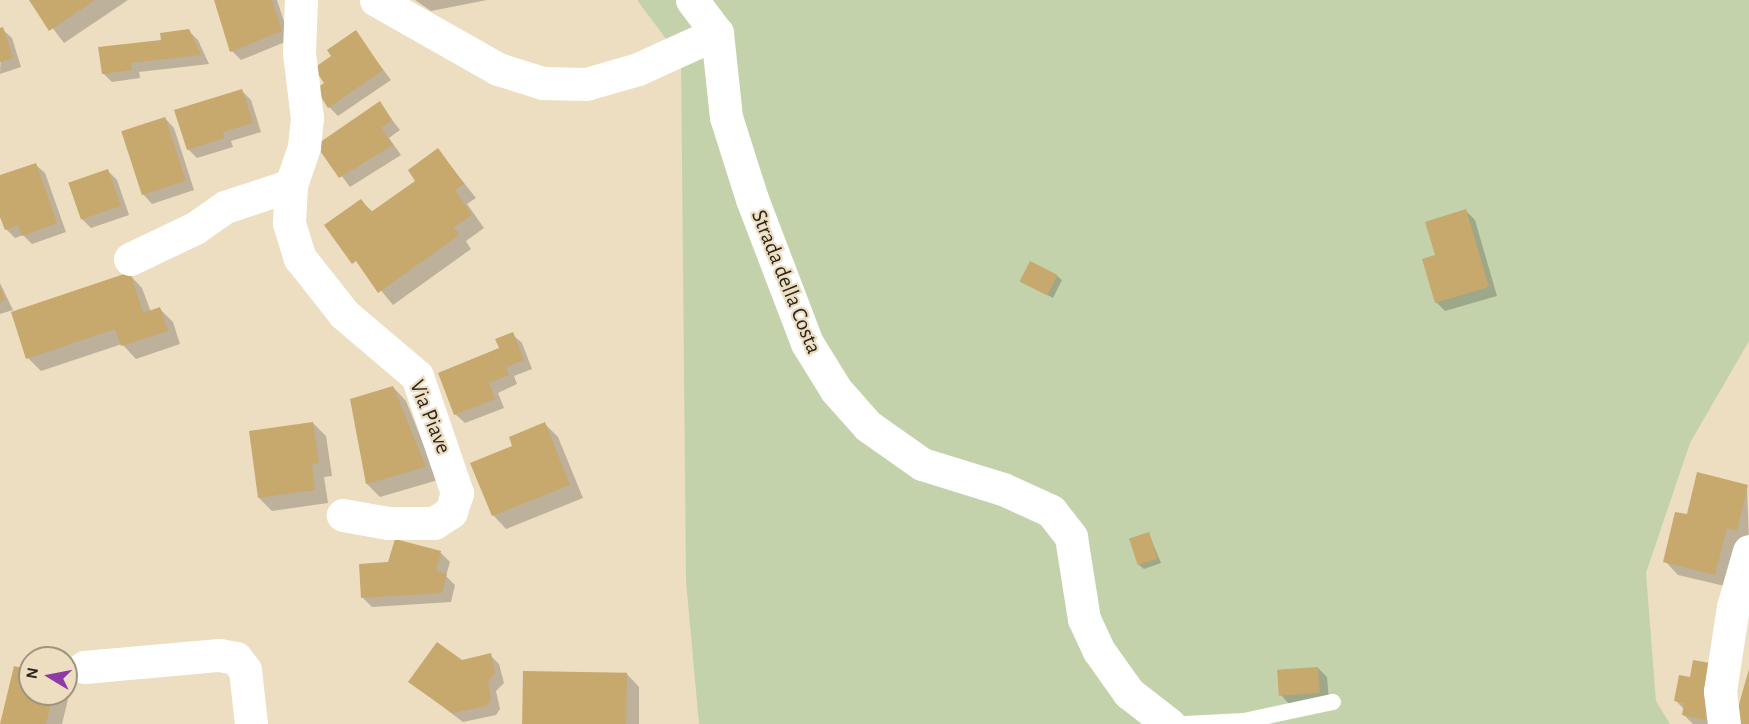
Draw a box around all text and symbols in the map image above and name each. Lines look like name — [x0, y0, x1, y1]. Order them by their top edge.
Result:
street label: Strada della Costa — [745, 206, 827, 358]
street label: Via Piave — [403, 376, 457, 458]
north arrow — [18, 646, 78, 706]
text: N — [23, 666, 41, 680]

